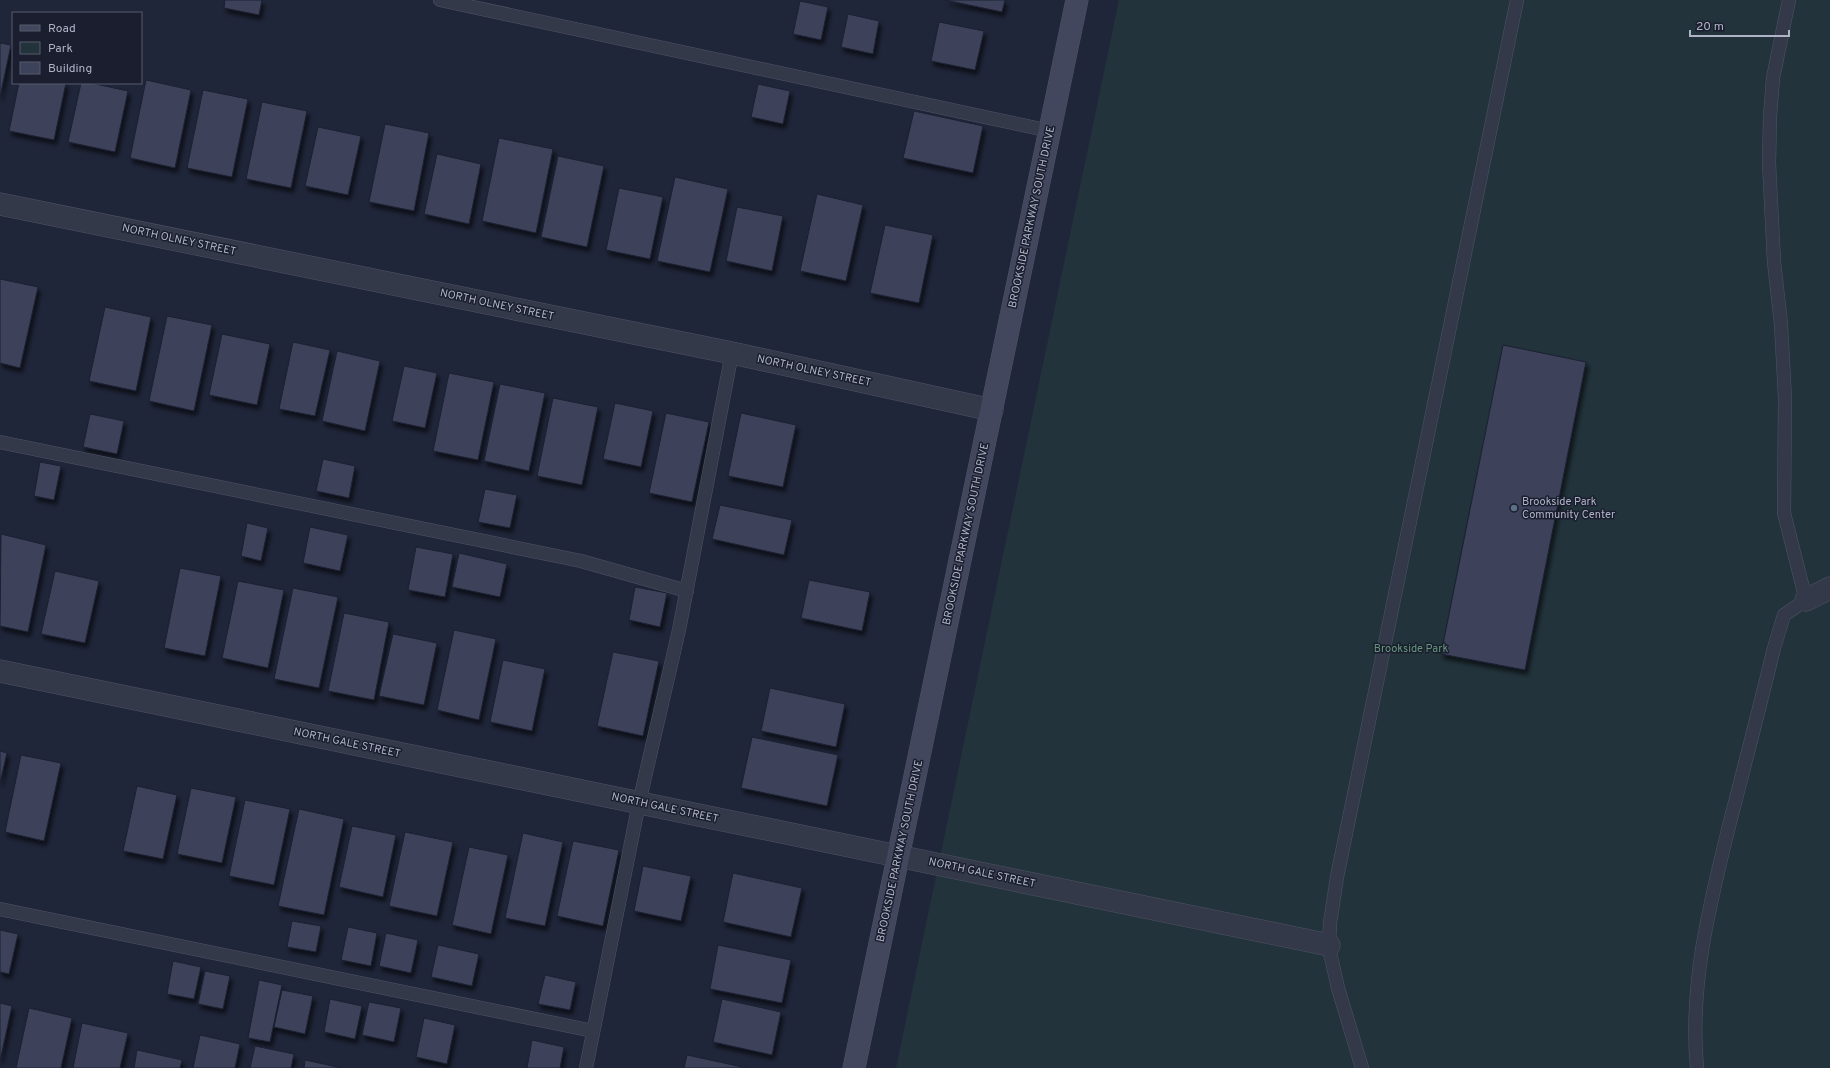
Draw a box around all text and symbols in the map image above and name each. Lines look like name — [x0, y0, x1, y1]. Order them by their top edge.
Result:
legend — [12, 12, 142, 84]
scale bar — [1690, 12, 1789, 38]
text: 20 m — [1696, 19, 1724, 35]
text: Road — [48, 21, 76, 37]
text: Park — [48, 41, 73, 57]
text: Building — [48, 61, 92, 77]
street label: BROOKSIDE PARKWAY SOUTH DRIVE — [1006, 125, 1058, 309]
street label: NORTH OLNEY STREET — [121, 221, 237, 259]
street label: NORTH OLNEY STREET — [439, 286, 555, 324]
street label: NORTH OLNEY STREET — [756, 352, 872, 390]
street label: BROOKSIDE PARKWAY SOUTH DRIVE — [940, 442, 992, 626]
place label: Brookside Park Community Center — [1522, 495, 1616, 522]
marker: Brookside Park Community Center — [1509, 503, 1519, 513]
park label: Brookside Park — [1374, 642, 1448, 656]
street label: NORTH GALE STREET — [292, 725, 402, 761]
street label: BROOKSIDE PARKWAY SOUTH DRIVE — [874, 759, 926, 943]
street label: NORTH GALE STREET — [610, 790, 720, 826]
street label: NORTH GALE STREET — [927, 855, 1037, 891]

